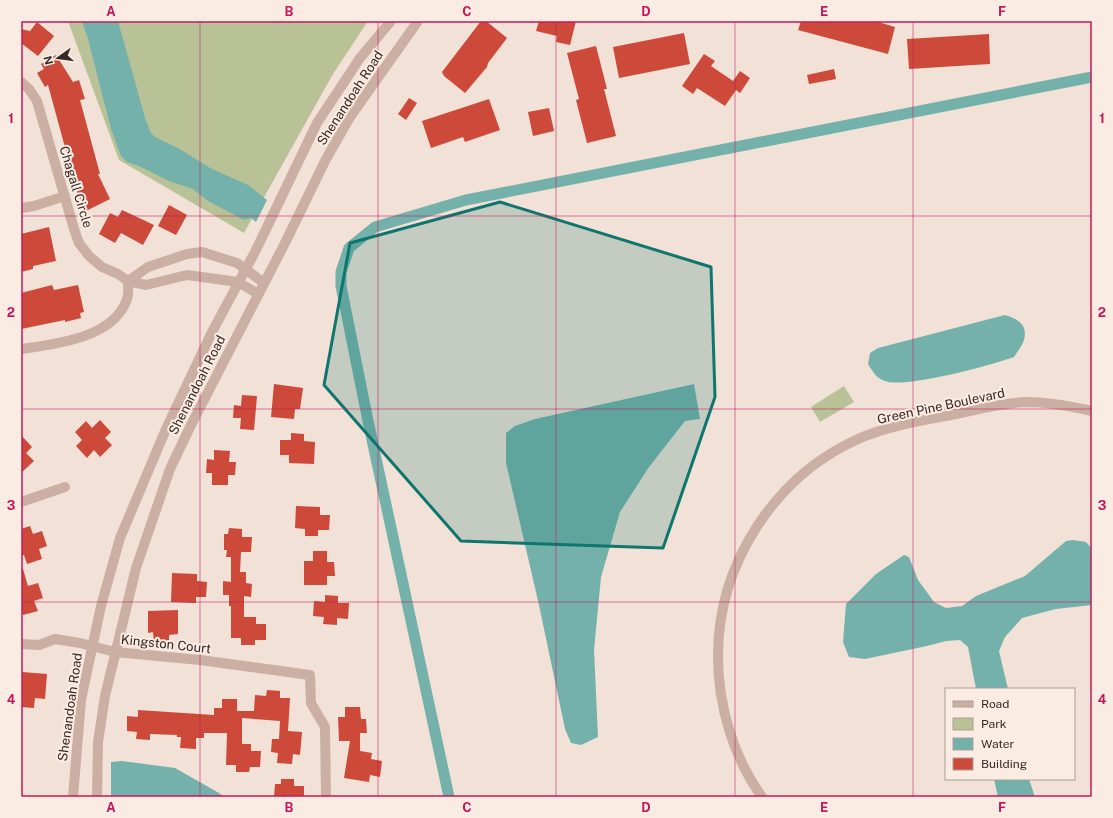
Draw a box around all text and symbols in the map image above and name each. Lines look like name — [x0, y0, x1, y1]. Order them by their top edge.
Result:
text: A — [106, 4, 116, 19]
text: B — [285, 4, 294, 19]
text: C — [462, 4, 472, 19]
text: D — [641, 4, 651, 19]
text: E — [820, 4, 828, 19]
text: F — [998, 4, 1006, 19]
north arrow — [38, 38, 78, 78]
street label: Shenandoah Road — [314, 48, 386, 148]
text: N — [41, 55, 55, 66]
text: 1 — [8, 111, 14, 126]
text: 1 — [1099, 111, 1105, 126]
street label: Chagall Circle — [56, 144, 96, 230]
text: 2 — [7, 305, 15, 320]
text: 2 — [1098, 305, 1106, 320]
street label: Shenandoah Road — [165, 333, 229, 437]
street label: Green Pine Boulevard — [876, 385, 1006, 427]
text: 3 — [7, 498, 16, 513]
text: 3 — [1098, 498, 1107, 513]
street label: Kingston Court — [120, 632, 212, 656]
street label: Shenandoah Road — [55, 652, 85, 762]
legend — [945, 688, 1075, 780]
text: 4 — [7, 692, 16, 707]
text: 4 — [1098, 692, 1107, 707]
text: Road — [981, 697, 1009, 711]
text: Park — [981, 717, 1007, 731]
text: Water — [981, 737, 1015, 751]
text: Building — [981, 757, 1027, 771]
text: A — [106, 800, 116, 815]
text: B — [285, 800, 294, 815]
text: C — [462, 800, 472, 815]
text: D — [641, 800, 651, 815]
text: E — [820, 800, 828, 815]
text: F — [998, 800, 1006, 815]

